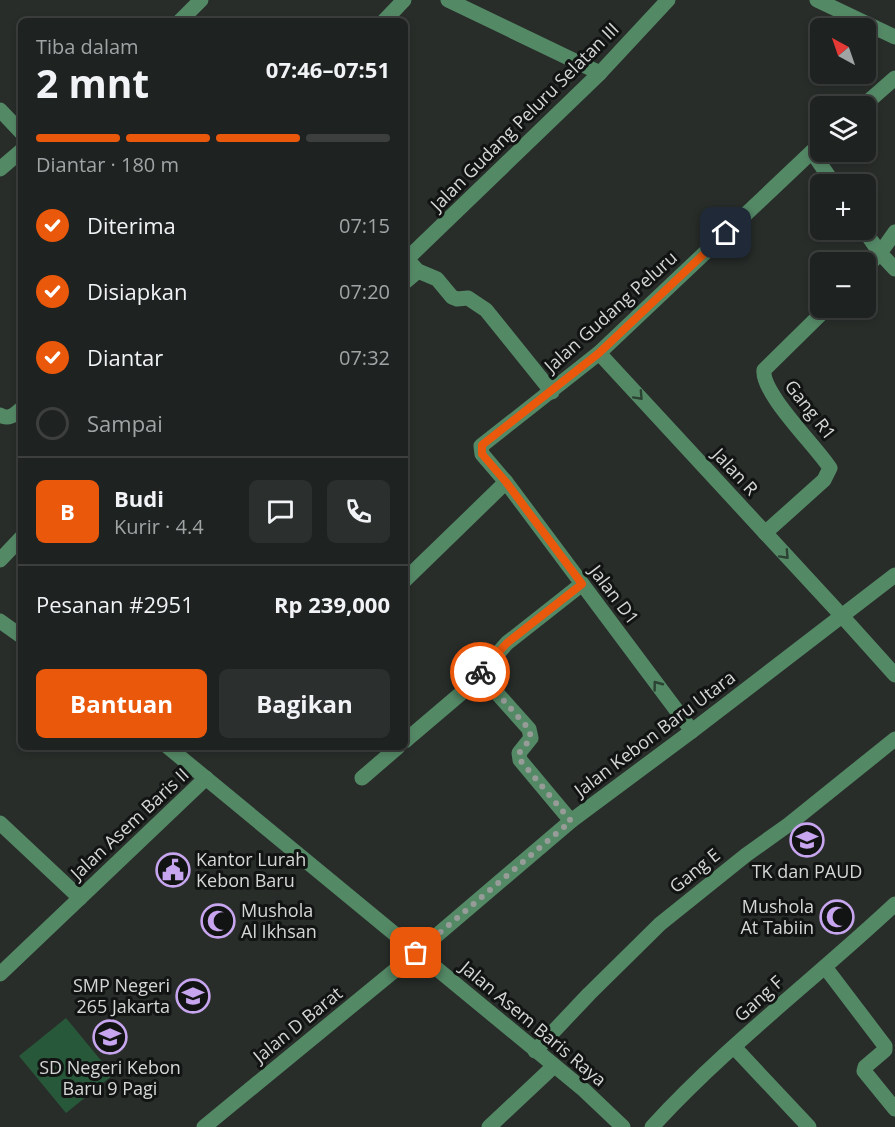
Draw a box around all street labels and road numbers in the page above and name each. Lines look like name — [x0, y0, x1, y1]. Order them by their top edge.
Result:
street label: Jalan Gudang Peluru Selatan III — [424, 17, 624, 217]
street label: Jalan Gudang Peluru — [537, 245, 682, 379]
street label: Gang R1 — [780, 374, 842, 444]
street label: Jalan R — [706, 441, 764, 500]
street label: Jalan D1 — [583, 558, 645, 629]
street label: Jalan Kebon Baru Utara — [568, 665, 740, 803]
street label: Jalan Asem Baris II — [64, 762, 194, 886]
street label: Gang E — [664, 842, 725, 898]
street label: Jalan Asem Baris Raya — [454, 954, 612, 1091]
street label: Gang F — [729, 970, 788, 1027]
street label: Jalan D Barat — [246, 981, 347, 1069]

